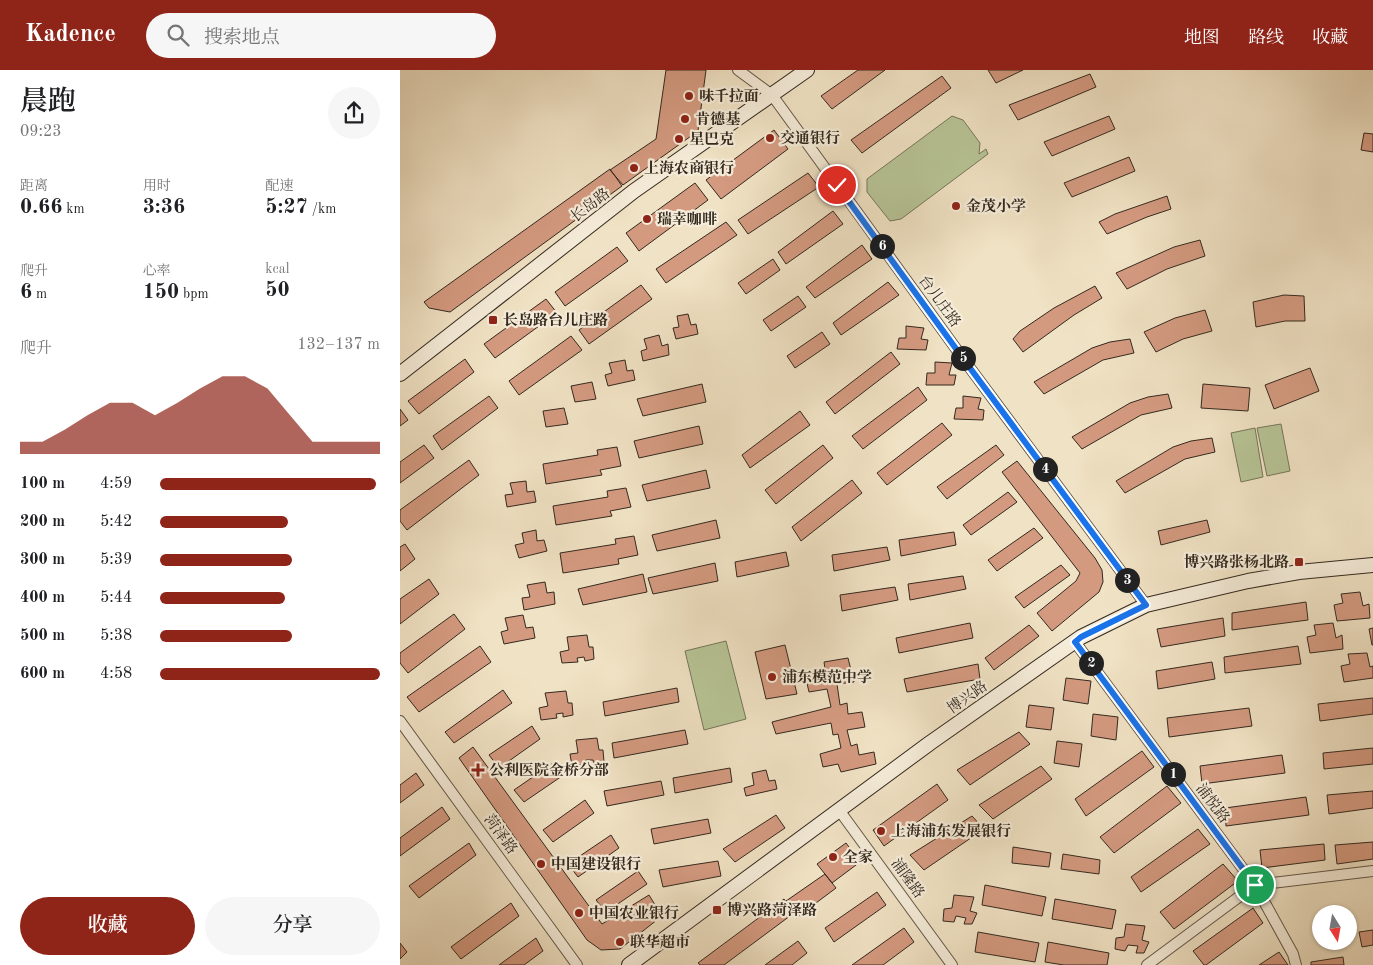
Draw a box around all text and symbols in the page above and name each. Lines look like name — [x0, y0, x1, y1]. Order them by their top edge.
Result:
search box — [146, 13, 496, 58]
icon: search — [164, 21, 192, 49]
text: Kadence — [25, 23, 116, 47]
text: 搜索地点 — [204, 29, 280, 48]
text: 地图 — [1184, 29, 1220, 47]
text: 路线 — [1248, 29, 1284, 47]
text: 收藏 — [1312, 29, 1348, 47]
button: share — [328, 87, 380, 139]
place label: 味千拉面 — [699, 88, 759, 105]
text: 晨跑 — [20, 89, 76, 117]
marker: 味千拉面 — [683, 90, 695, 102]
place label: 肯德基 — [695, 111, 741, 128]
marker: 肯德基 — [679, 113, 691, 125]
text: 09:23 — [20, 124, 62, 140]
place label: 交通银行 — [780, 129, 840, 147]
place label: 星巴克 — [689, 131, 734, 148]
marker: 交通银行 — [764, 132, 776, 144]
marker: 星巴克 — [673, 133, 685, 145]
place label: 上海农商银行 — [644, 159, 734, 177]
marker: 上海农商银行 — [628, 162, 640, 174]
pin — [816, 164, 858, 206]
icon: check — [823, 171, 851, 199]
text: 距离 — [20, 179, 48, 193]
text: 用时 — [143, 179, 171, 193]
text: 配速 — [265, 179, 293, 193]
street label: 长岛路 — [567, 185, 613, 226]
text: 0.66 — [20, 197, 62, 218]
text: 3:36 — [143, 197, 185, 218]
text: 5:27 — [265, 197, 308, 218]
place label: 金茂小学 — [966, 198, 1026, 215]
marker: 金茂小学 — [950, 200, 962, 212]
text: km — [62, 202, 85, 216]
text: /km — [308, 202, 336, 216]
place label: 瑞幸咖啡 — [657, 211, 717, 228]
marker: 瑞幸咖啡 — [641, 213, 653, 225]
pin: 6 — [870, 234, 894, 258]
text: 6 — [878, 239, 887, 253]
text: kcal — [265, 262, 289, 276]
text: 爬升 — [20, 264, 48, 278]
text: 心率 — [143, 264, 171, 278]
street label: 台儿庄路 — [915, 272, 964, 331]
text: 50 — [265, 280, 290, 301]
text: 6 — [20, 282, 32, 303]
text: 150 — [143, 282, 179, 303]
text: m — [32, 287, 47, 301]
text: bpm — [179, 287, 209, 301]
place label: 长岛路台儿庄路 — [503, 311, 608, 329]
marker: 长岛路台儿庄路 — [487, 314, 499, 326]
text: 132–137 m — [297, 337, 380, 353]
text: 爬升 — [20, 341, 52, 357]
pin: 5 — [950, 346, 976, 370]
text: 5 — [959, 351, 968, 365]
pin: 4 — [1032, 456, 1058, 482]
text: 4 — [1041, 462, 1050, 476]
text: 100 m — [20, 476, 65, 492]
text: 4:59 — [100, 476, 132, 492]
text: 200 m — [20, 514, 65, 530]
text: 5:42 — [100, 514, 132, 530]
text: 300 m — [20, 552, 65, 568]
text: 5:39 — [100, 552, 132, 568]
place label: 博兴路张杨北路 — [1184, 553, 1289, 571]
marker: 博兴路张杨北路 — [1293, 556, 1305, 568]
pin: 3 — [1114, 568, 1140, 592]
text: 3 — [1123, 573, 1132, 587]
text: 400 m — [20, 590, 65, 606]
text: 5:44 — [100, 590, 132, 606]
text: 500 m — [20, 628, 65, 644]
text: 5:38 — [100, 628, 132, 644]
pin: 2 — [1078, 650, 1104, 676]
text: 2 — [1087, 656, 1096, 670]
text: 600 m — [20, 666, 65, 682]
text: 4:58 — [100, 666, 132, 682]
place label: 浦东模范中学 — [782, 668, 872, 686]
marker: 浦东模范中学 — [766, 671, 778, 683]
street label: 博兴路 — [944, 678, 991, 717]
place label: 公利医院金桥分部 — [489, 762, 609, 779]
pin: 1 — [1160, 762, 1186, 786]
marker: 公利医院金桥分部 — [471, 763, 485, 777]
text: 1 — [1169, 767, 1178, 781]
street label: 浦悦路 — [1192, 780, 1233, 826]
street label: 菏泽路 — [480, 811, 521, 857]
place label: 上海浦东发展银行 — [891, 822, 1011, 840]
marker: 上海浦东发展银行 — [875, 825, 887, 837]
place label: 全家 — [843, 848, 873, 866]
marker: 全家 — [827, 851, 839, 863]
street label: 浦隆路 — [887, 855, 928, 901]
place label: 中国建设银行 — [551, 856, 641, 873]
marker: 中国建设银行 — [535, 858, 547, 870]
pin — [1234, 864, 1276, 906]
icon: arrive — [1241, 871, 1269, 899]
button: 收藏 — [20, 897, 195, 955]
button: 分享 — [205, 897, 380, 955]
place label: 博兴路菏泽路 — [727, 901, 817, 919]
marker: 博兴路菏泽路 — [711, 904, 723, 916]
place label: 中国农业银行 — [589, 905, 679, 922]
north arrow — [1312, 905, 1358, 950]
map controls — [1312, 905, 1357, 950]
marker: 中国农业银行 — [573, 907, 585, 919]
place label: 联华超市 — [630, 933, 690, 951]
marker: 联华超市 — [614, 936, 626, 948]

